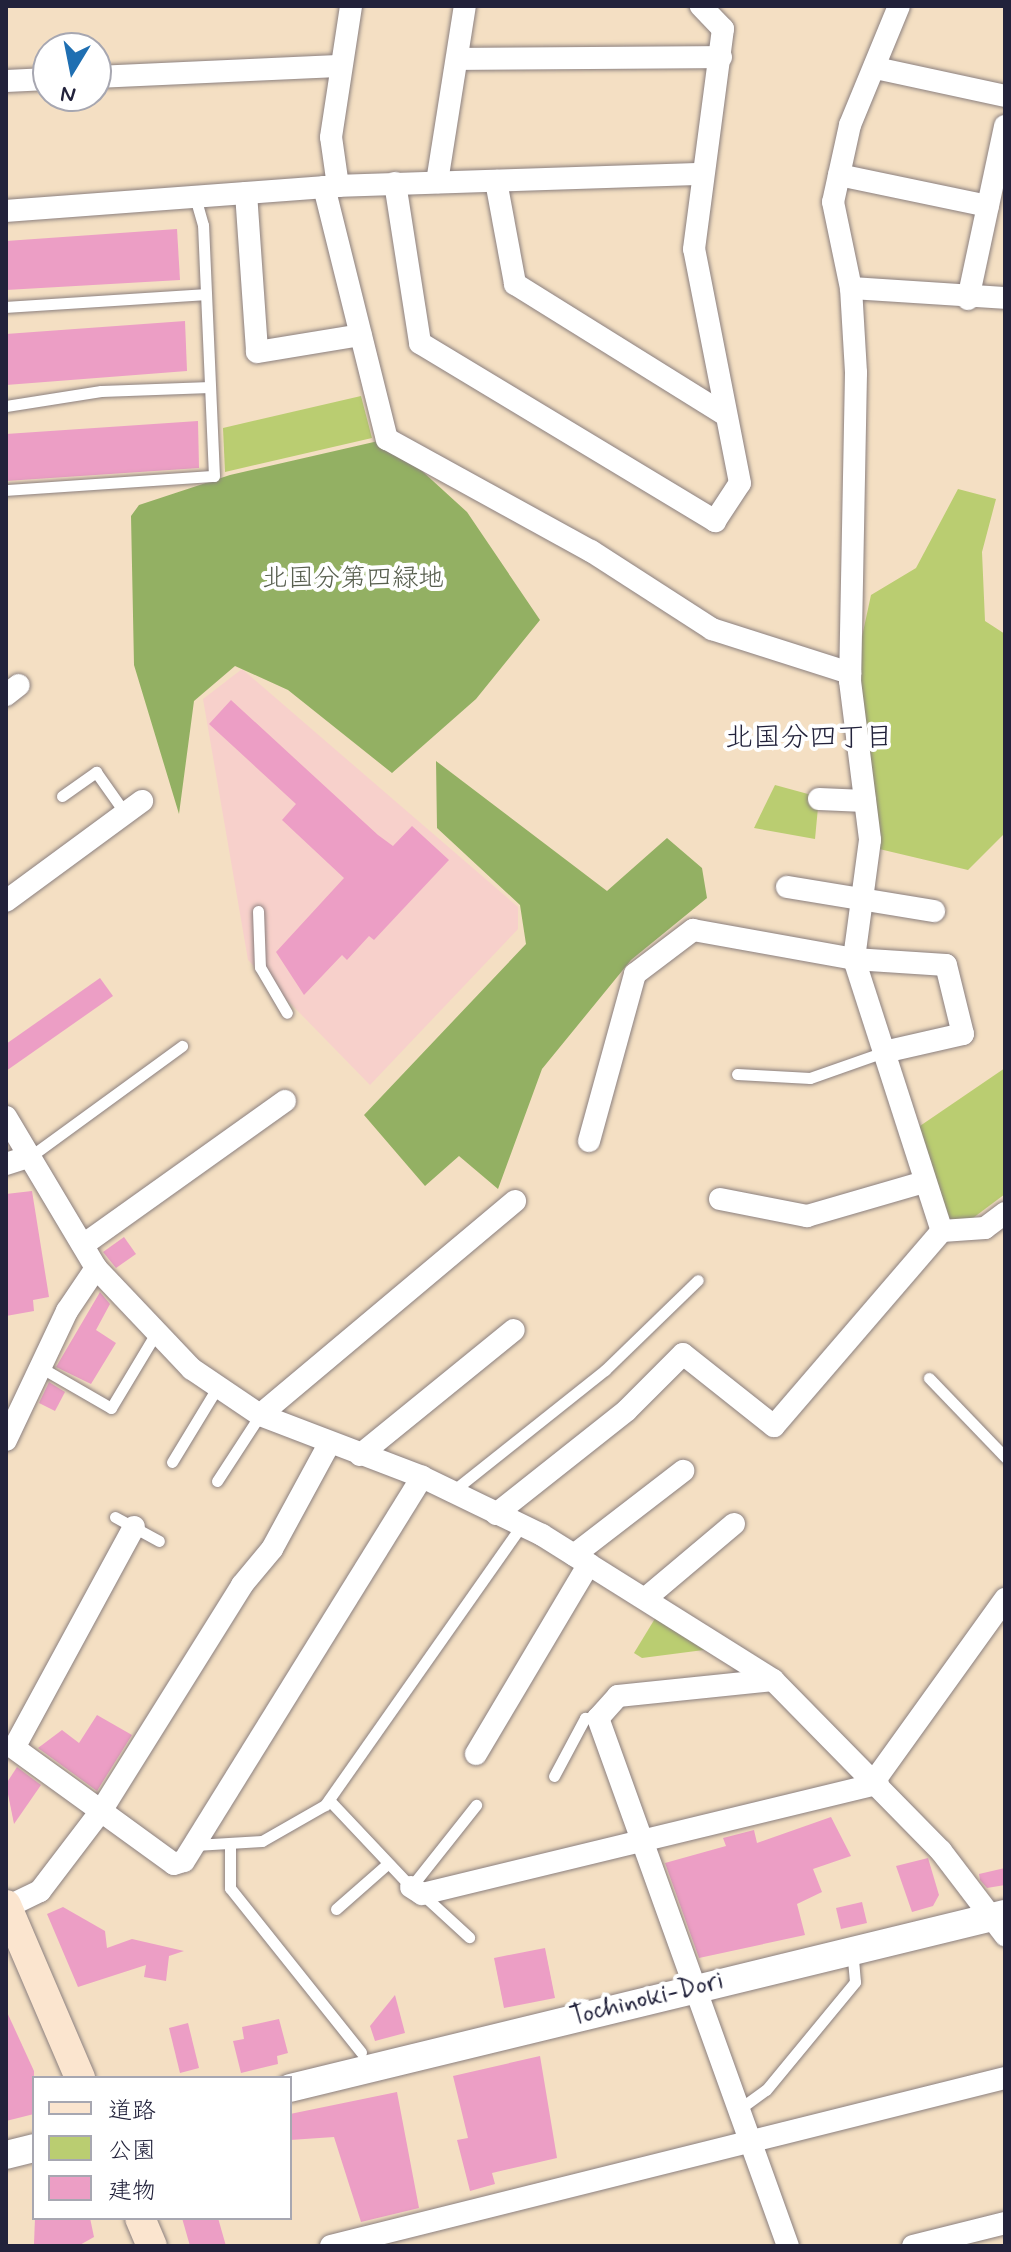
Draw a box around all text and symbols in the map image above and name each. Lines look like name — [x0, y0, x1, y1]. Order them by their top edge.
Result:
north arrow — [32, 32, 112, 112]
text: N — [59, 79, 78, 109]
park label: 北国分第四緑地 — [262, 564, 444, 596]
district label: 北国分四丁目 — [725, 722, 893, 756]
street label: Tochinoki-Dori — [567, 1966, 727, 2034]
legend — [32, 2076, 292, 2220]
text: 道路 — [108, 2096, 156, 2127]
text: 公園 — [108, 2136, 156, 2167]
text: 建物 — [108, 2176, 156, 2207]

